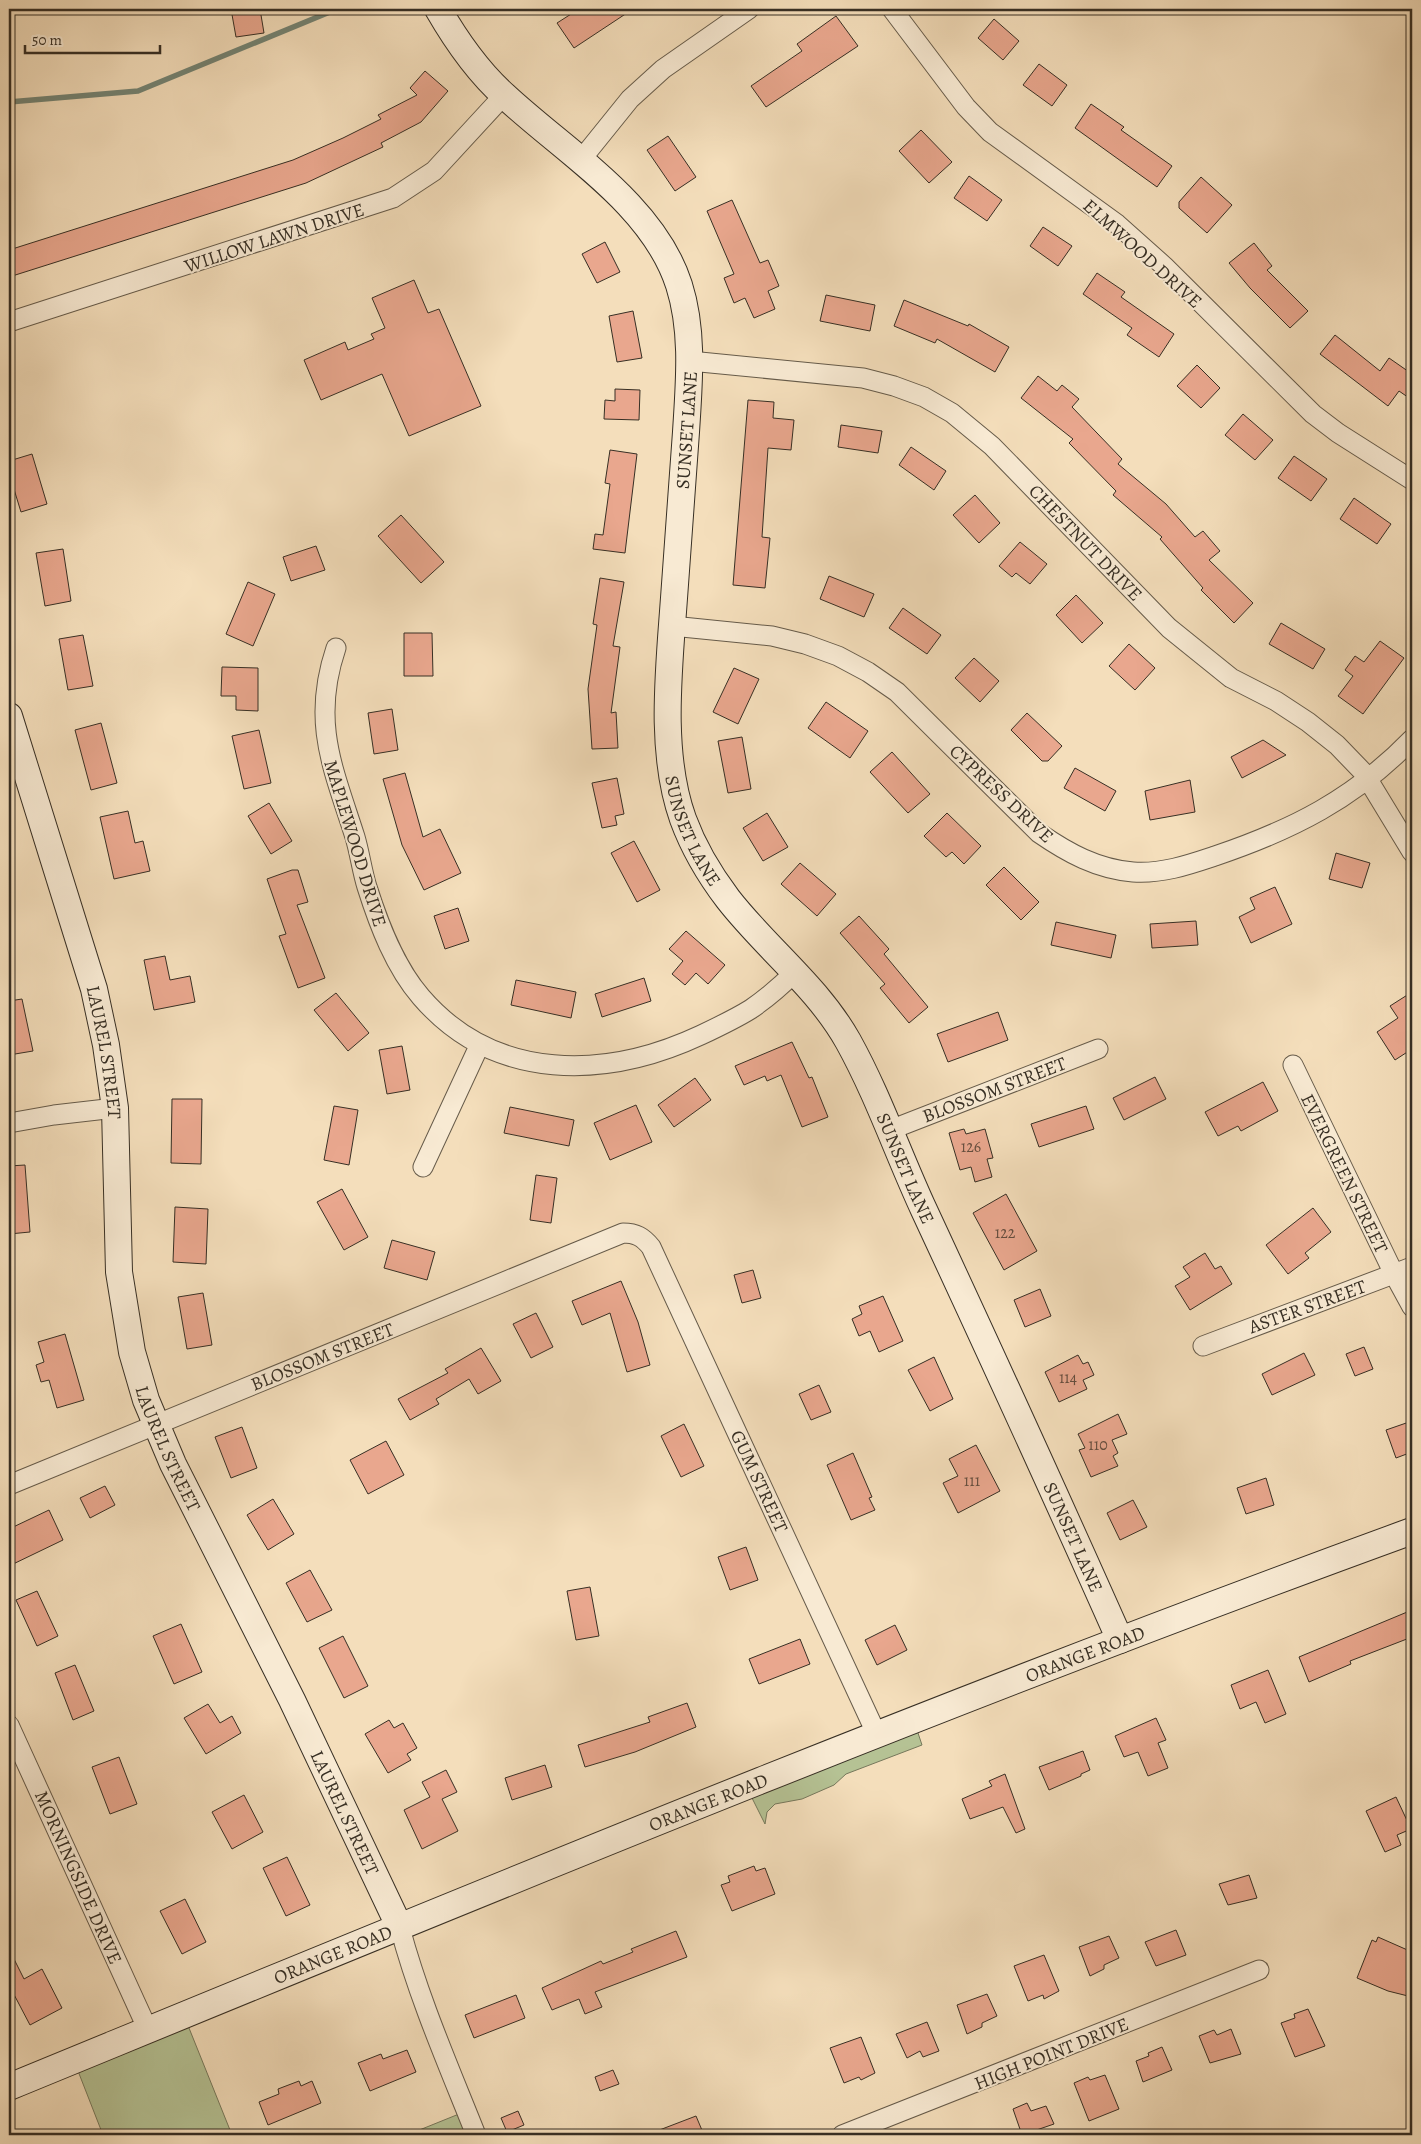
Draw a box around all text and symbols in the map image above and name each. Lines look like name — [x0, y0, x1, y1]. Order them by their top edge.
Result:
scale bar — [25, 22, 160, 54]
text: 50 m — [32, 30, 62, 50]
street label: ELMWOOD DRIVE — [1077, 193, 1207, 314]
street label: WILLOW LAWN DRIVE — [180, 197, 368, 280]
street label: SUNSET LANE — [670, 370, 704, 490]
street label: CHESTNUT DRIVE — [1023, 479, 1148, 607]
street label: CYPRESS DRIVE — [943, 739, 1059, 849]
street label: MAPLEWOOD DRIVE — [317, 757, 393, 930]
street label: SUNSET LANE — [658, 773, 727, 892]
street label: LAUREL STREET — [80, 983, 127, 1120]
street label: BLOSSOM STREET — [919, 1050, 1071, 1129]
street label: EVERGREEN STREET — [1294, 1089, 1394, 1258]
street label: SUNSET LANE — [870, 1109, 941, 1228]
house number: 126 — [961, 1136, 981, 1158]
house number: 122 — [995, 1222, 1016, 1244]
street label: ASTER STREET — [1244, 1273, 1370, 1341]
street label: BLOSSOM STREET — [247, 1316, 398, 1397]
house number: 114 — [1059, 1367, 1077, 1389]
street label: LAUREL STREET — [129, 1383, 207, 1517]
street label: GUM STREET — [724, 1426, 794, 1537]
house number: 110 — [1088, 1434, 1108, 1456]
house number: 111 — [964, 1470, 981, 1492]
street label: SUNSET LANE — [1037, 1478, 1109, 1596]
street label: ORANGE ROAD — [1022, 1620, 1149, 1689]
street label: LAUREL STREET — [304, 1746, 385, 1880]
street label: ORANGE ROAD — [645, 1767, 772, 1838]
street label: MORNINGSIDE DRIVE — [28, 1787, 128, 1968]
street label: ORANGE ROAD — [270, 1919, 396, 1991]
street label: HIGH POINT DRIVE — [970, 2011, 1132, 2097]

